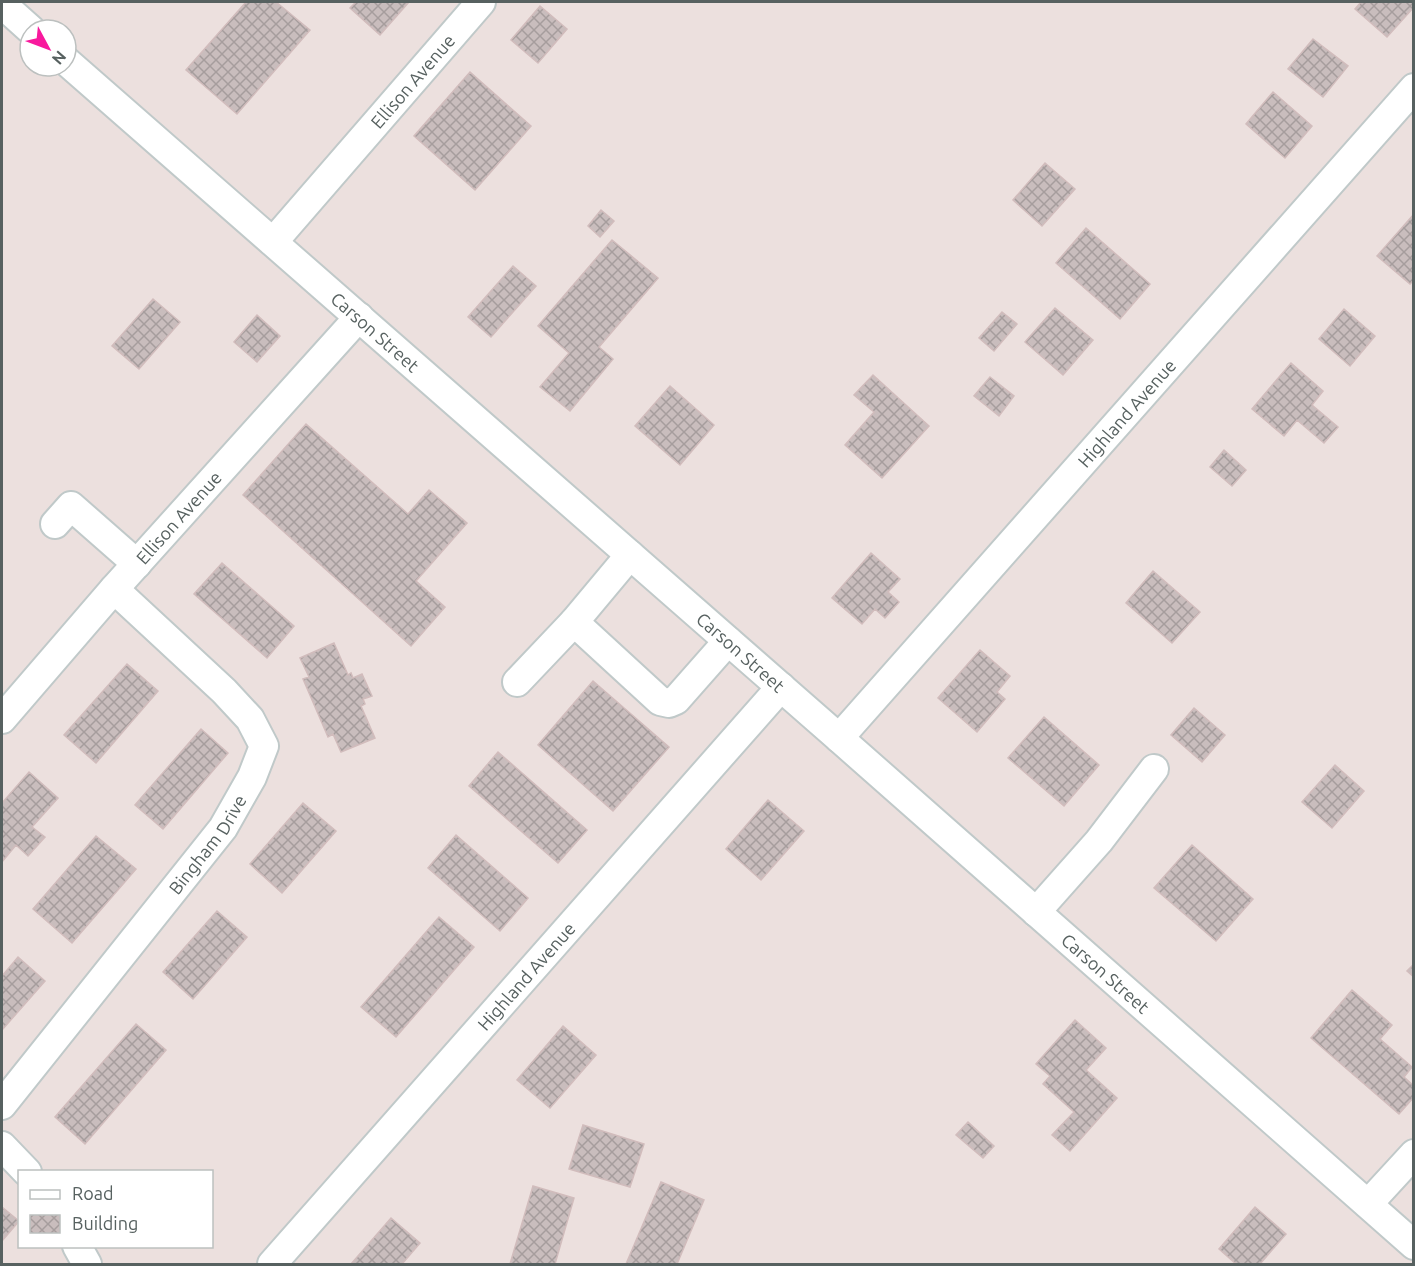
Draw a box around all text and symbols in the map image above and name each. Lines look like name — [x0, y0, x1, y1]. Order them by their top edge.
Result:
north arrow — [18, 18, 78, 78]
street label: Ellison Avenue — [367, 30, 458, 132]
text: N — [49, 47, 70, 68]
street label: Carson Street — [327, 288, 423, 376]
street label: Highland Avenue — [1074, 355, 1179, 471]
street label: Ellison Avenue — [132, 467, 225, 568]
street label: Carson Street — [693, 608, 789, 696]
street label: Bingham Drive — [164, 791, 250, 898]
street label: Highland Avenue — [473, 918, 579, 1034]
street label: Carson Street — [1058, 929, 1154, 1017]
legend — [18, 1170, 213, 1248]
text: Road — [72, 1183, 114, 1203]
text: Building — [72, 1213, 138, 1233]

